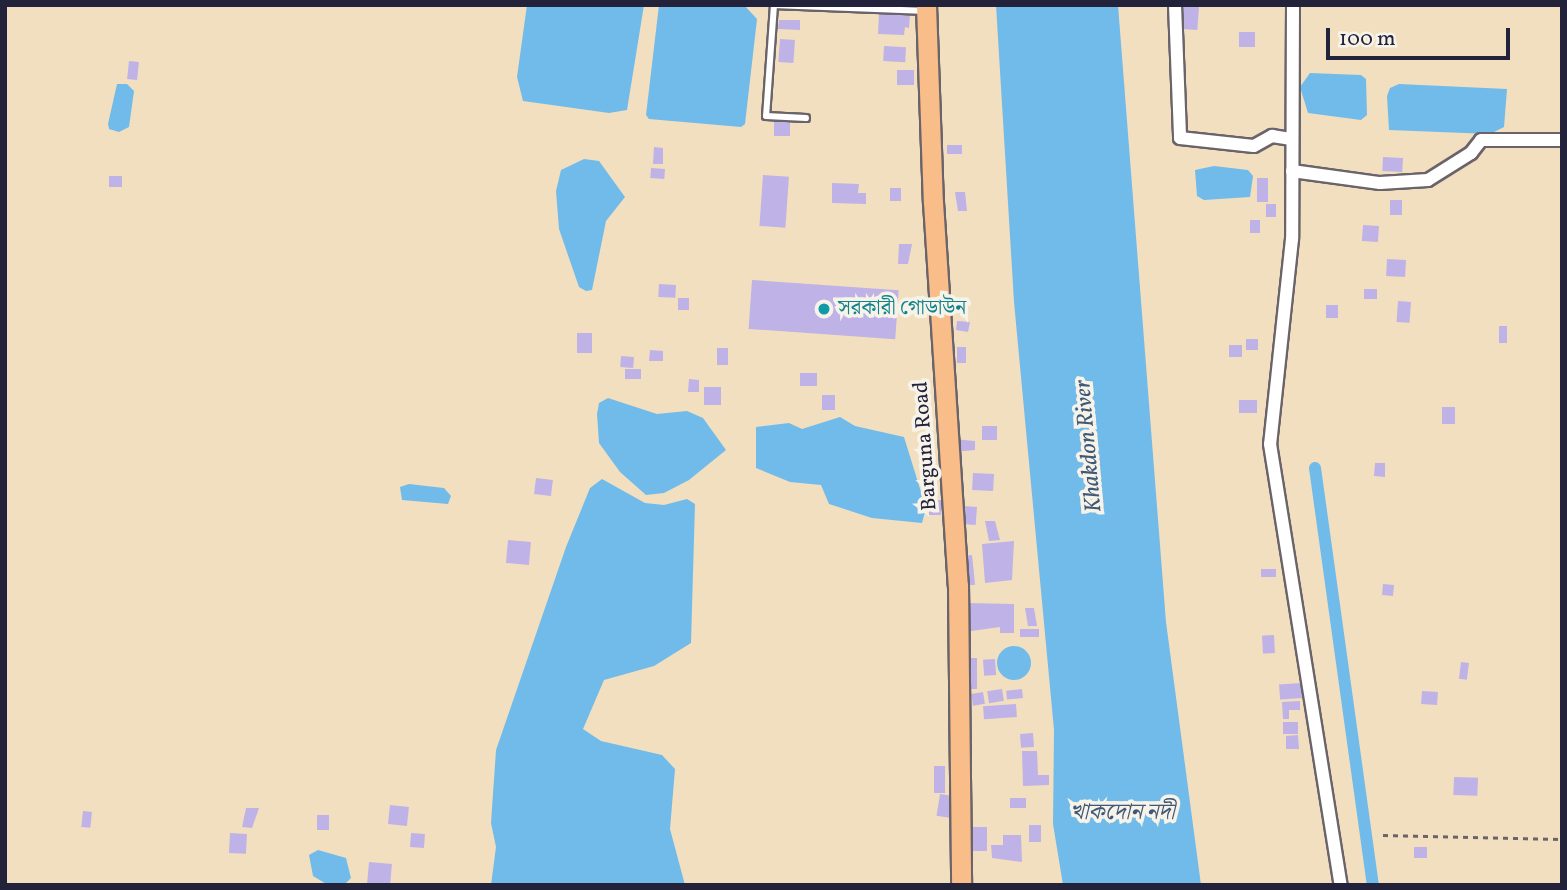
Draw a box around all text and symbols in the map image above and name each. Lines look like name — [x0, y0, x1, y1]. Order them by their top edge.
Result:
scale bar — [1329, 14, 1513, 58]
text: 100 m — [1339, 25, 1396, 54]
place label: সরকারী গোডাউন — [838, 296, 966, 322]
marker: সরকারী গোডাউন — [816, 301, 832, 317]
water label: Khakdon River — [1069, 379, 1109, 513]
street label: Barguna Road — [909, 381, 943, 511]
water label: খাকদোন নদী — [1069, 799, 1175, 827]

